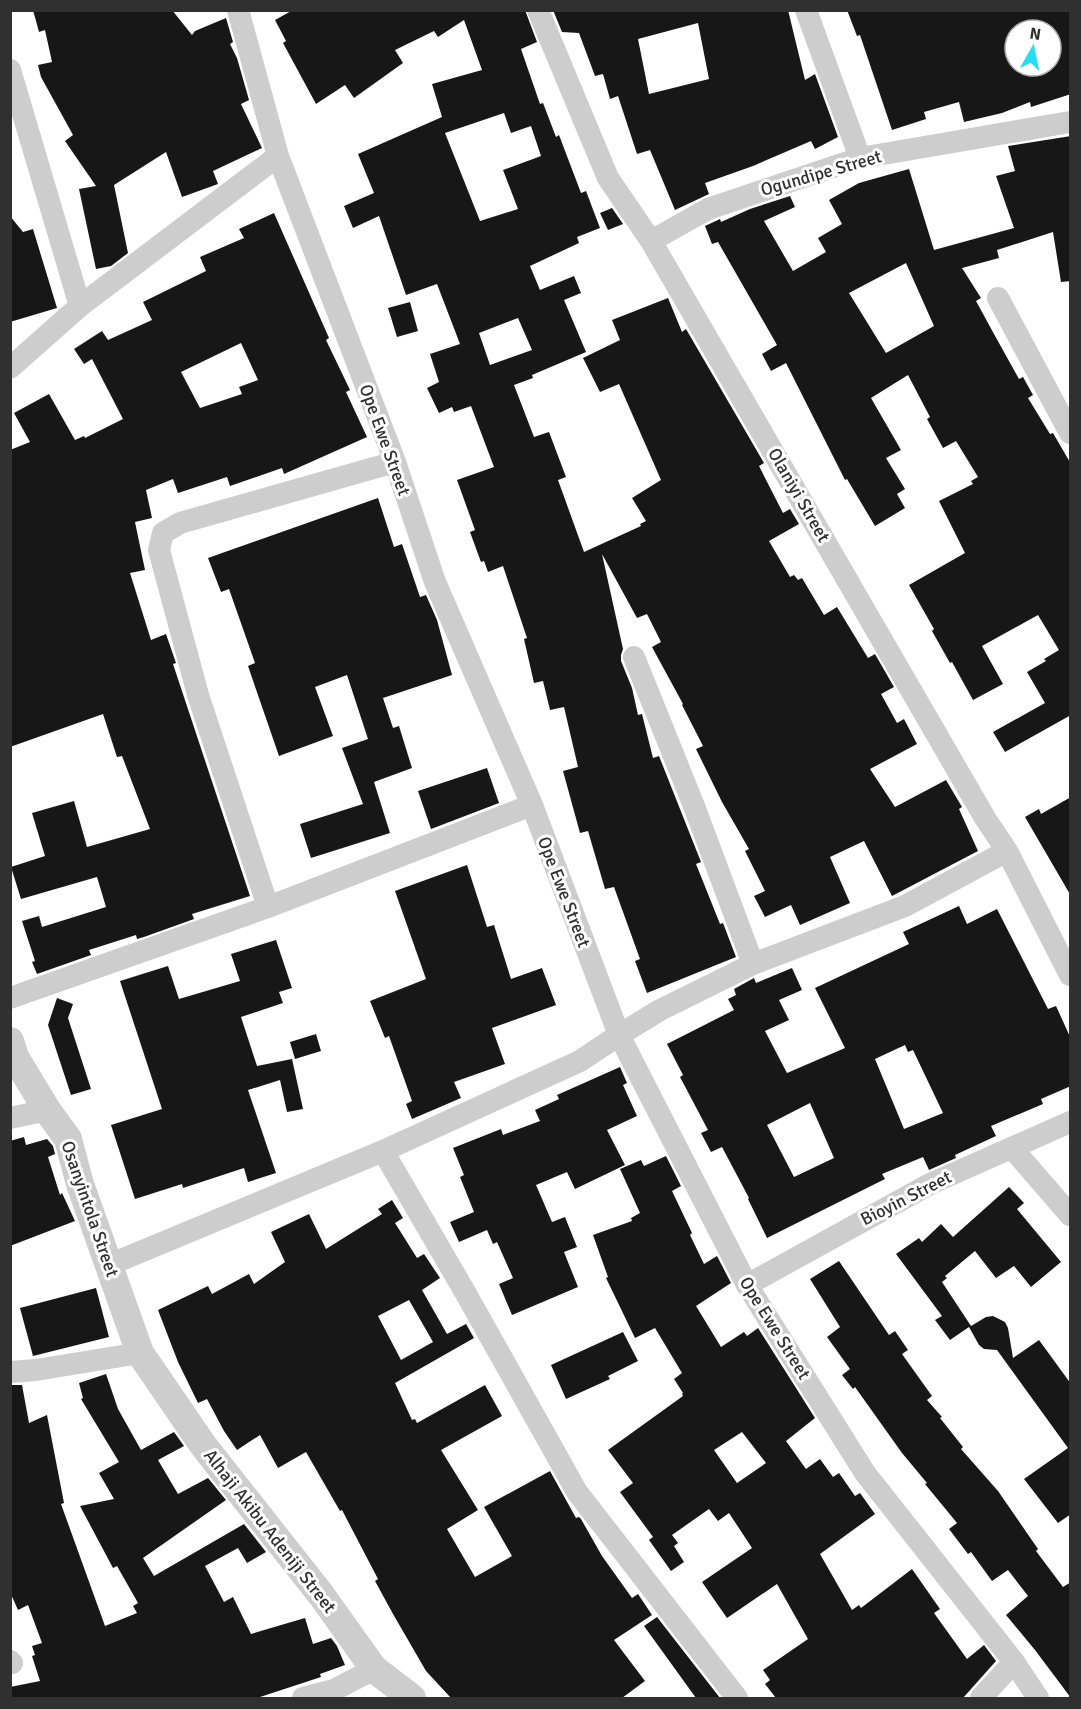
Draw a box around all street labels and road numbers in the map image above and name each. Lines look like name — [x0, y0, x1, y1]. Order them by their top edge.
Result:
street label: Ogundipe Street — [758, 145, 884, 201]
street label: Ope Ewe Street — [355, 381, 415, 499]
street label: Olaniyi Street — [763, 444, 835, 546]
street label: Ope Ewe Street — [533, 833, 595, 951]
street label: Osanyintola Street — [56, 1138, 124, 1280]
street label: Bioyin Street — [857, 1166, 955, 1230]
street label: Ope Ewe Street — [735, 1273, 815, 1383]
street label: Alhaji Akibu Adeniji Street — [199, 1445, 341, 1617]

